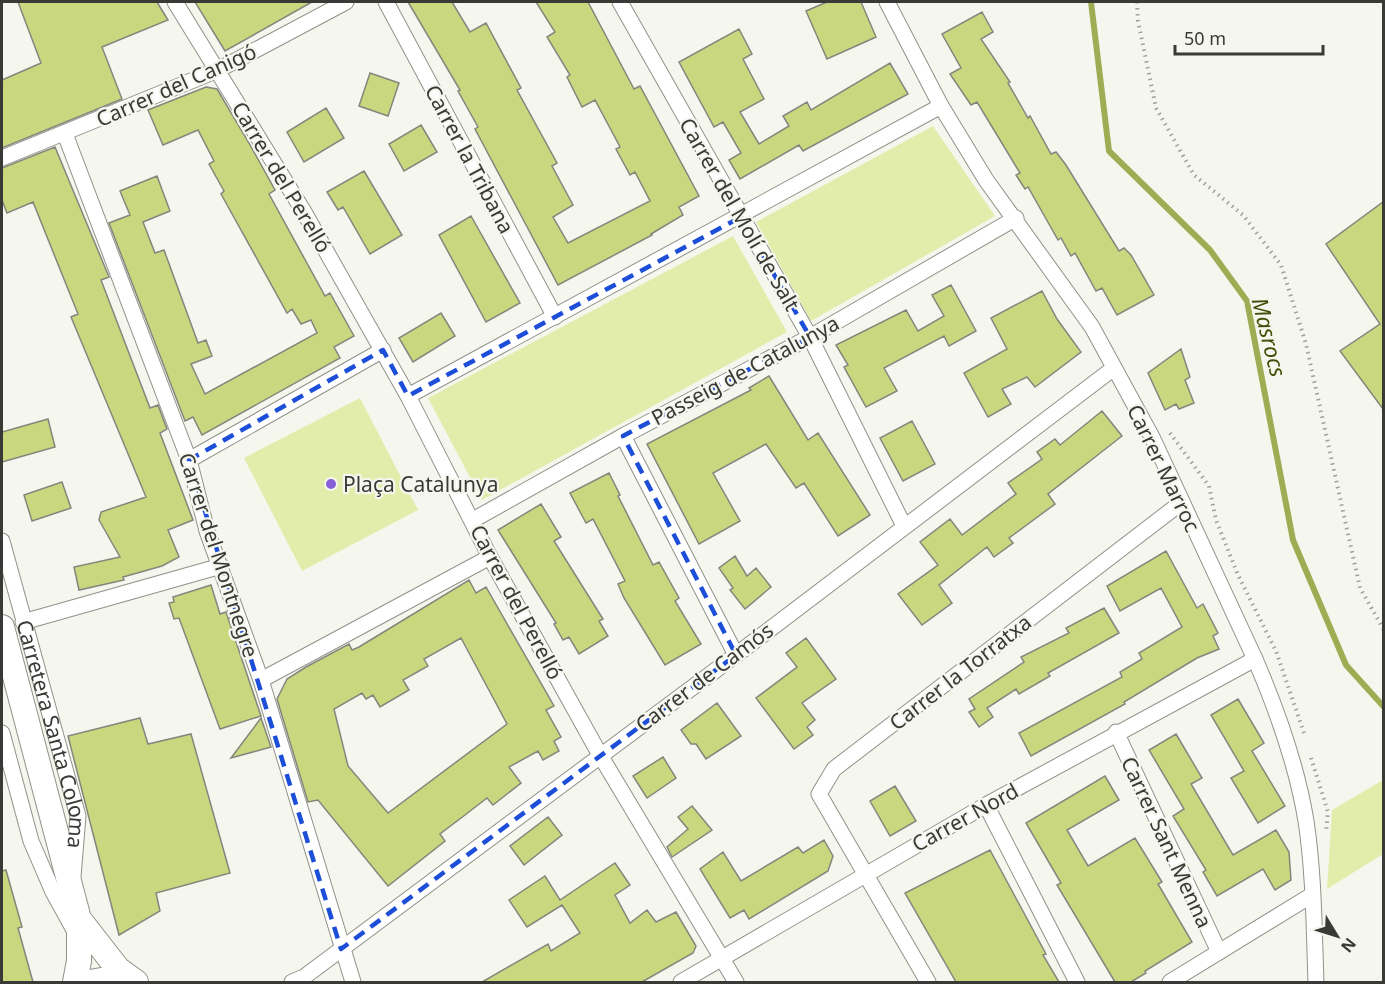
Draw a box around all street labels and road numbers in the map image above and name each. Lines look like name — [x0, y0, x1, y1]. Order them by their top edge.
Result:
street label: Carrer del Canigó — [91, 37, 261, 133]
street label: Carrer la Tribana — [419, 80, 521, 238]
street label: Carrer del Perelló — [226, 96, 338, 258]
street label: Carrer del Molí de Salt — [673, 113, 807, 316]
street label: Passeig de Catalunya — [646, 309, 844, 431]
street label: Carrer Marroc — [1121, 400, 1207, 536]
street label: Carrer del Montnegre — [173, 449, 265, 661]
street label: Carrer del Perelló — [464, 520, 570, 684]
street label: Carrer la Torratxa — [883, 608, 1037, 736]
street label: Carrer de Camós — [629, 616, 779, 738]
street label: Carretera Santa Coloma — [10, 617, 92, 850]
street label: Carrer Sant Menna — [1115, 752, 1219, 932]
street label: Carrer Nord — [907, 776, 1023, 858]

